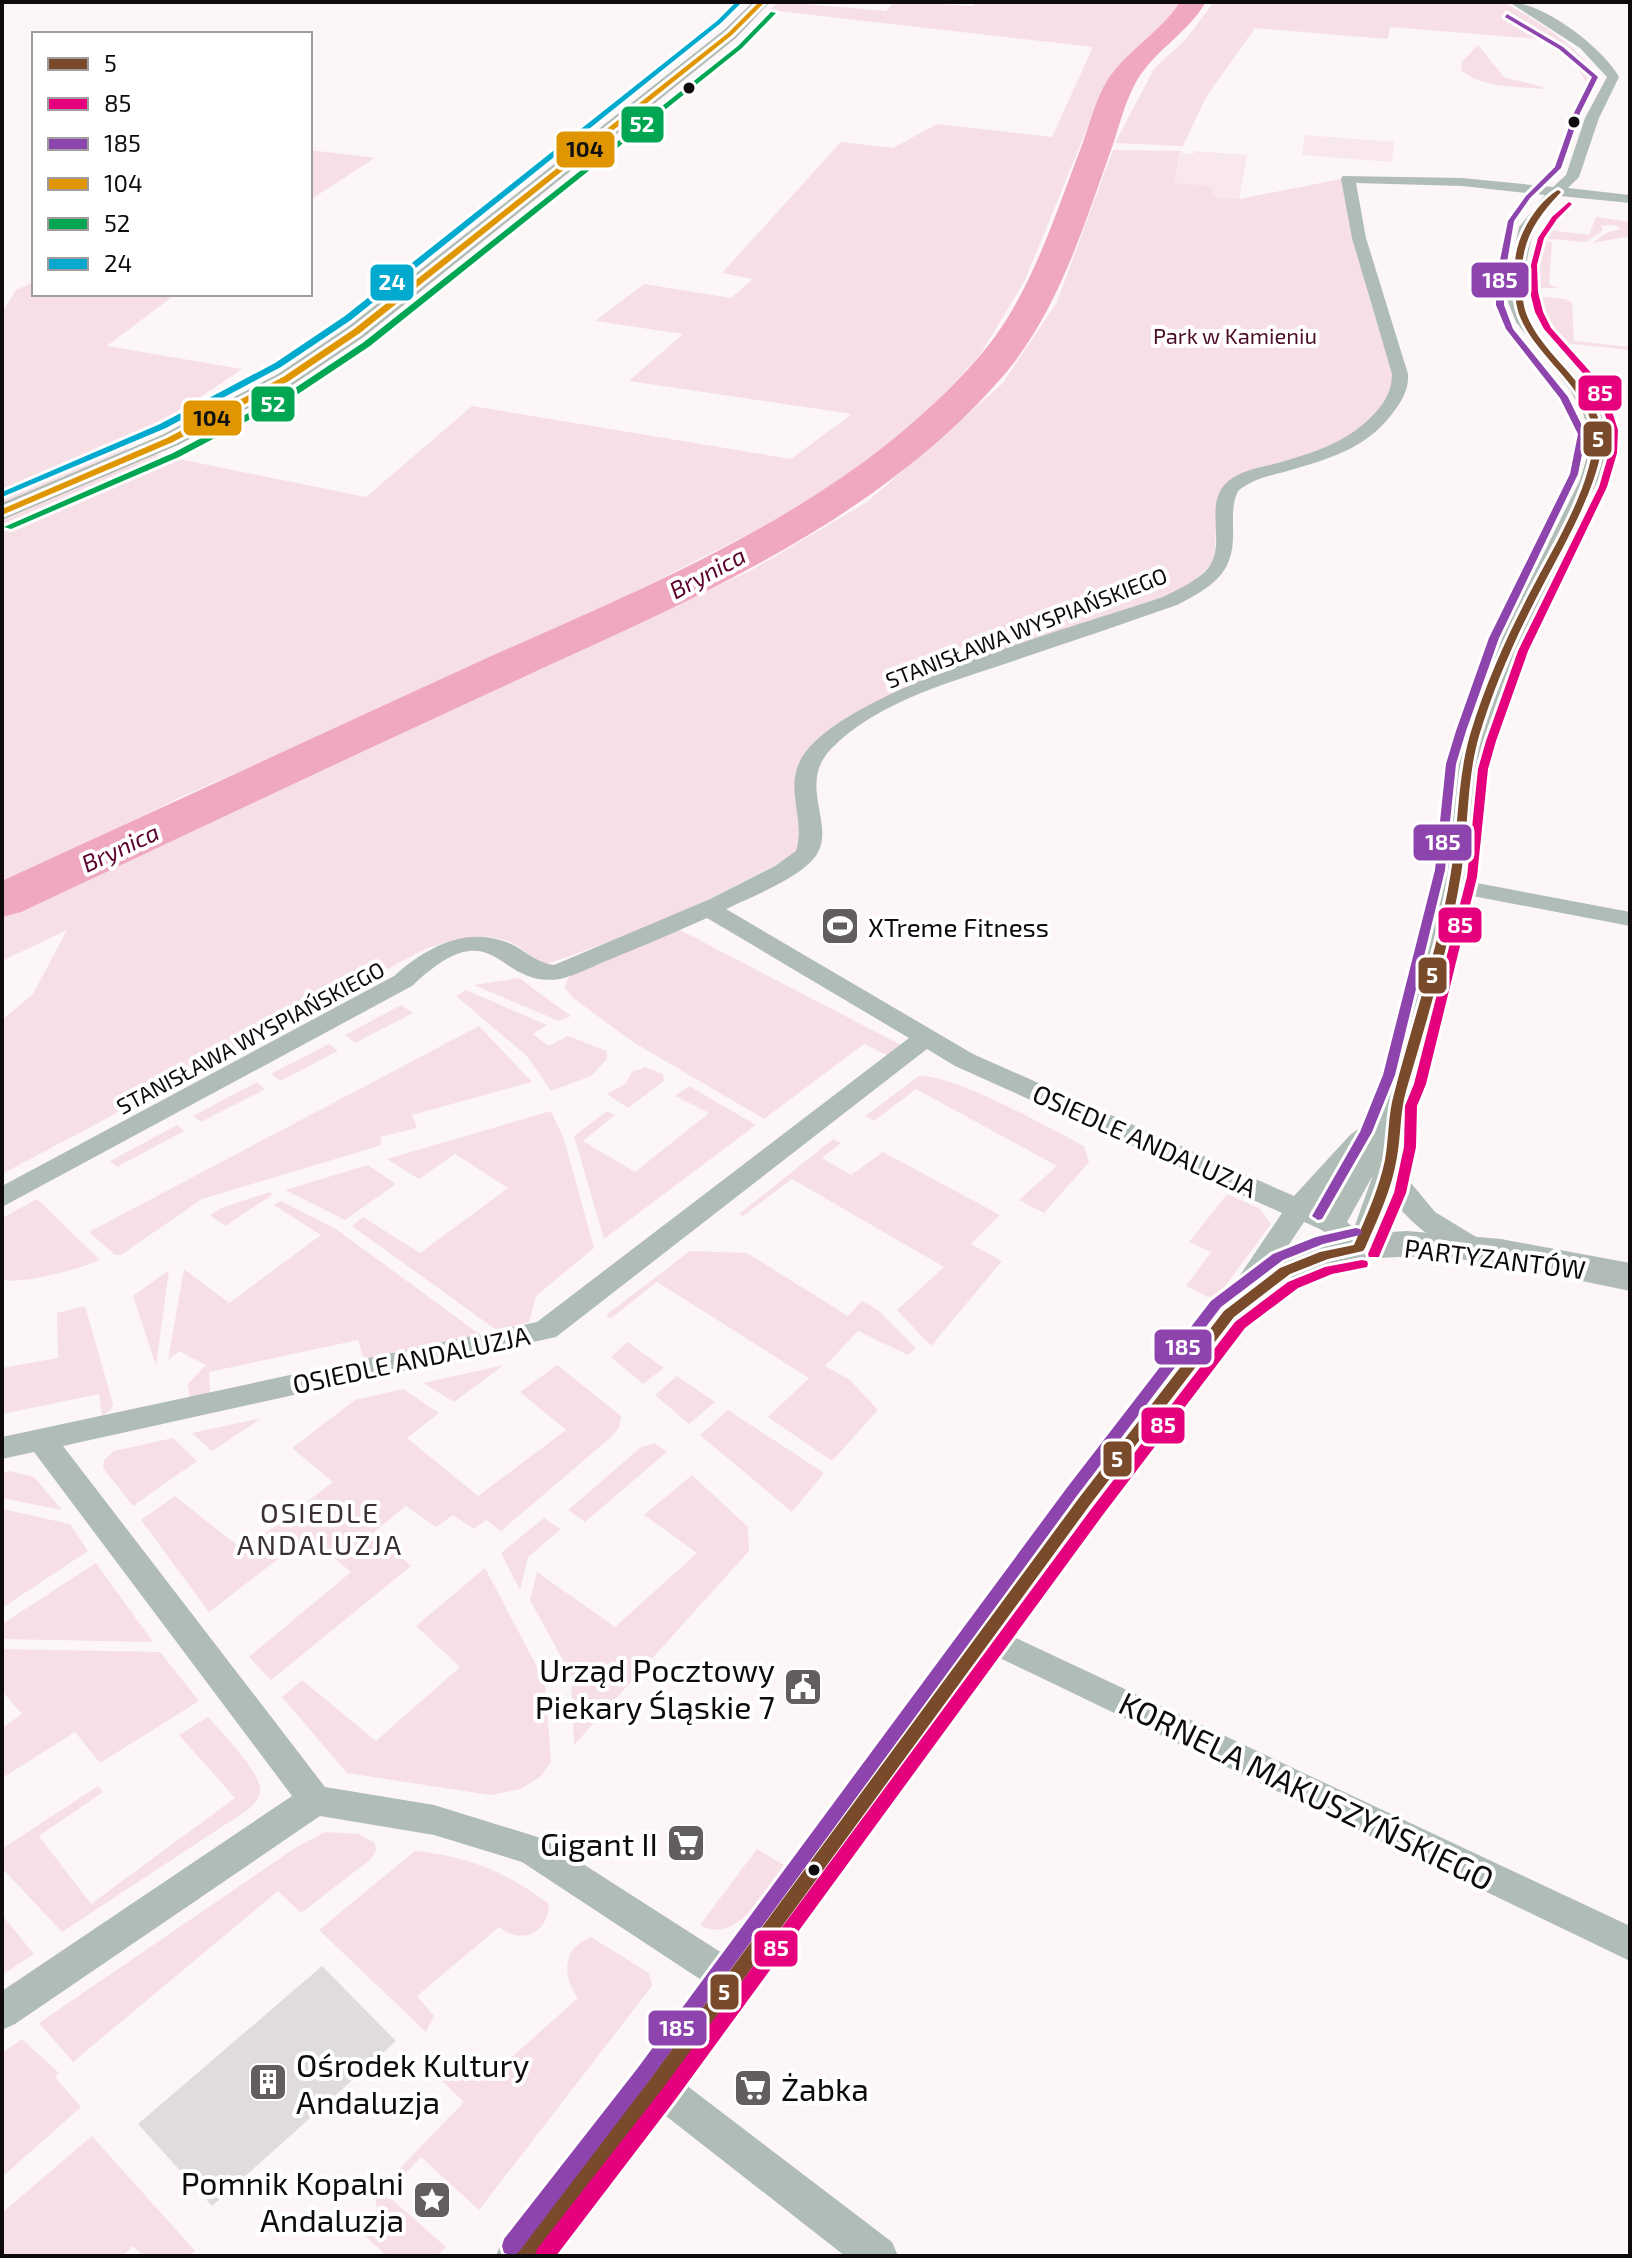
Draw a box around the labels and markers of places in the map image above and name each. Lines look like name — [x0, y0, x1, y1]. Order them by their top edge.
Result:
unlabelled marker — [681, 80, 697, 96]
unlabelled marker — [1566, 114, 1582, 130]
sports icon: XTreme Fitness — [819, 905, 861, 947]
place label: XTreme Fitness — [868, 911, 1049, 942]
place label: Urząd Pocztowy Piekary Śląskie 7 — [535, 1650, 775, 1725]
public building icon: Urząd Pocztowy Piekary Śląskie 7 — [782, 1666, 824, 1708]
supermarket icon: Gigant II — [665, 1822, 707, 1864]
place label: Gigant II — [540, 1824, 658, 1862]
unlabelled marker — [806, 1862, 822, 1878]
place label: Ośrodek Kultury Andaluzja — [296, 2045, 529, 2121]
building icon: Ośrodek Kultury Andaluzja — [247, 2061, 289, 2103]
supermarket icon: Żabka — [732, 2067, 774, 2109]
place label: Żabka — [781, 2069, 869, 2107]
place label: Pomnik Kopalni Andaluzja — [181, 2163, 404, 2239]
place icon: Pomnik Kopalni Andaluzja — [411, 2179, 453, 2221]

